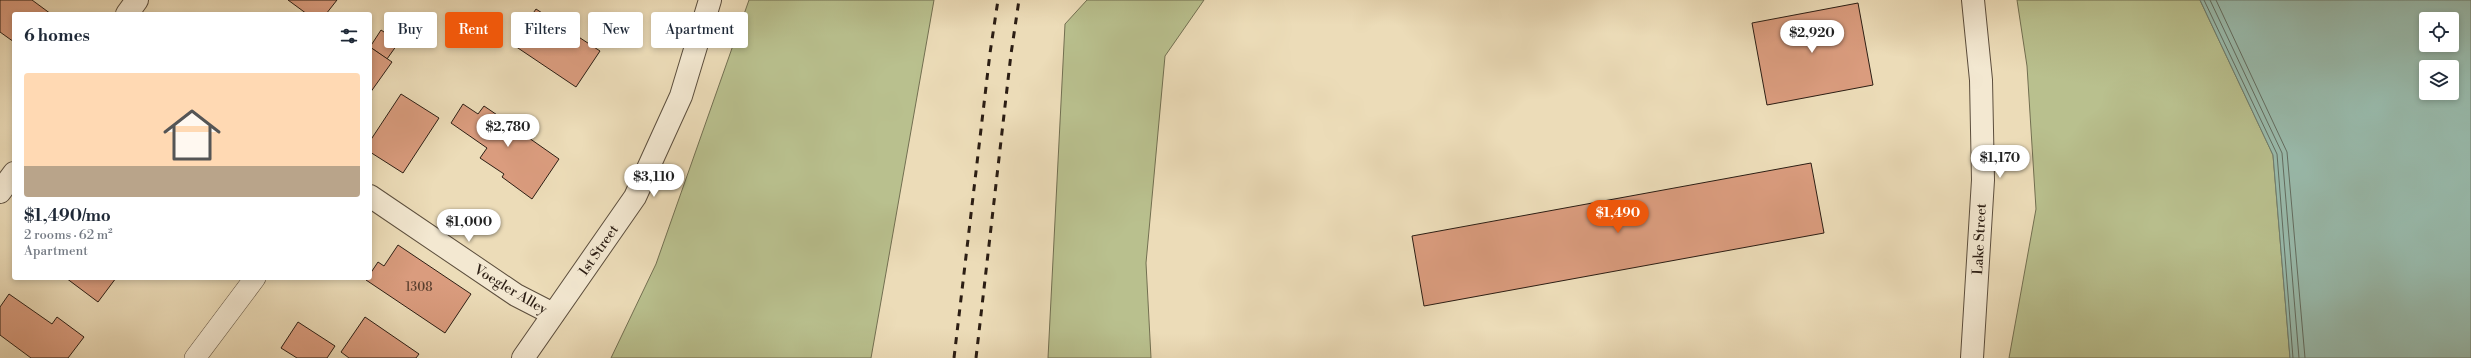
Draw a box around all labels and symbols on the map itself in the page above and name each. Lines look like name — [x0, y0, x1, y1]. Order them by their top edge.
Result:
pin: $2,920 — [1779, 20, 1845, 54]
pin: $2,780 — [475, 114, 541, 148]
pin: $1,170 — [1967, 145, 2033, 179]
pin: $3,110 — [621, 164, 687, 198]
pin: $1,490 — [1585, 200, 1651, 234]
street label: Lake Street — [1969, 203, 1991, 275]
pin: $1,000 — [436, 209, 502, 243]
street label: 1st Street — [575, 222, 623, 280]
street label: Voegler Alley — [470, 260, 551, 319]
house number: 1308 — [405, 280, 433, 295]

